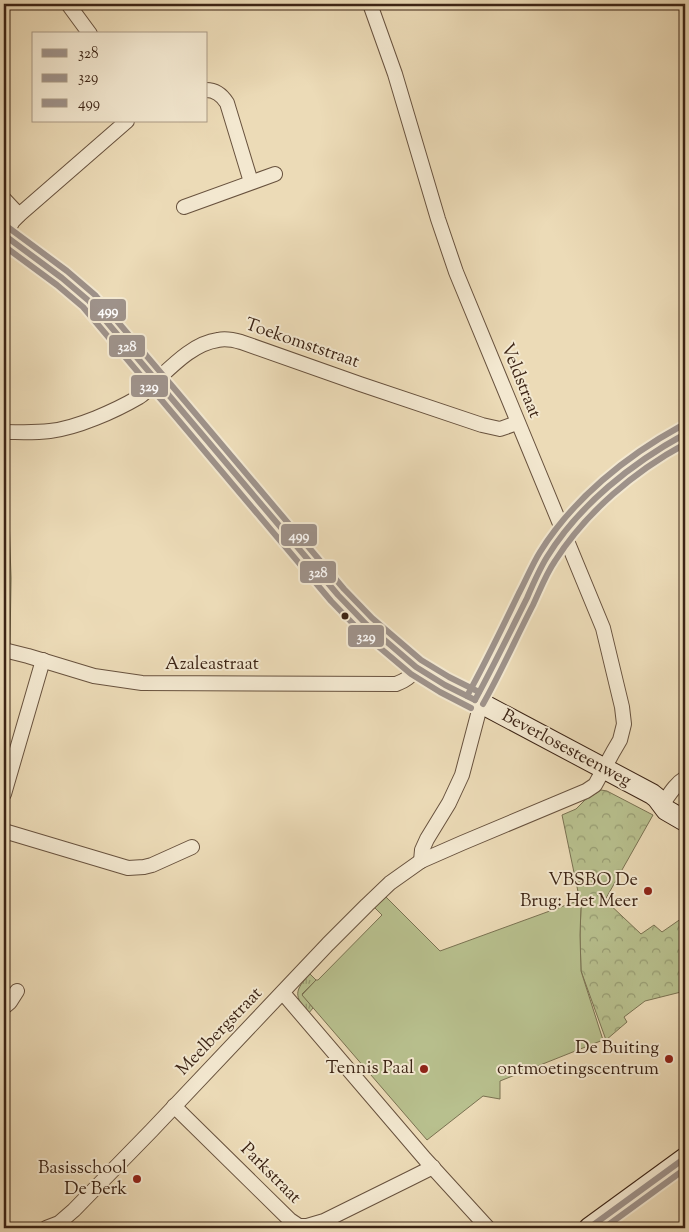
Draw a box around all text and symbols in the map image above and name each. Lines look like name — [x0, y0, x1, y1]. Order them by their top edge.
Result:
legend — [32, 32, 208, 122]
text: 328 — [78, 44, 99, 65]
text: 329 — [78, 68, 98, 89]
text: 499 — [78, 94, 100, 115]
line badge: 499 — [89, 298, 127, 322]
text: 499 — [97, 302, 118, 322]
street label: Toekomststraat — [241, 312, 363, 376]
line badge: 328 — [108, 334, 146, 358]
text: 328 — [117, 338, 137, 358]
street label: Veldstraat — [493, 340, 547, 422]
line badge: 329 — [130, 374, 169, 398]
text: 329 — [139, 378, 159, 398]
line badge: 499 — [280, 523, 318, 547]
text: 499 — [288, 527, 309, 547]
line badge: 328 — [299, 560, 337, 584]
text: 328 — [308, 564, 328, 584]
unlabelled marker — [340, 611, 350, 621]
line badge: 329 — [347, 624, 385, 648]
text: 329 — [356, 628, 376, 648]
street label: Azaleastraat — [165, 652, 259, 678]
street label: Beverlosesteenweg — [496, 704, 636, 794]
place label: VBSBO De Brug: Het Meer — [520, 868, 638, 915]
marker: VBSBO De Brug: Het Meer — [642, 885, 654, 897]
street label: Meelbergstraat — [171, 982, 269, 1082]
place label: De Buiting ontmoetingscentrum — [497, 1036, 659, 1083]
marker: De Buiting ontmoetingscentrum — [663, 1053, 675, 1065]
place label: Tennis Paal — [326, 1056, 414, 1082]
marker: Tennis Paal — [418, 1063, 430, 1075]
street label: Parkstraat — [234, 1138, 306, 1210]
place label: Basisschool De Berk — [38, 1156, 127, 1203]
marker: Basisschool De Berk — [131, 1173, 143, 1185]

